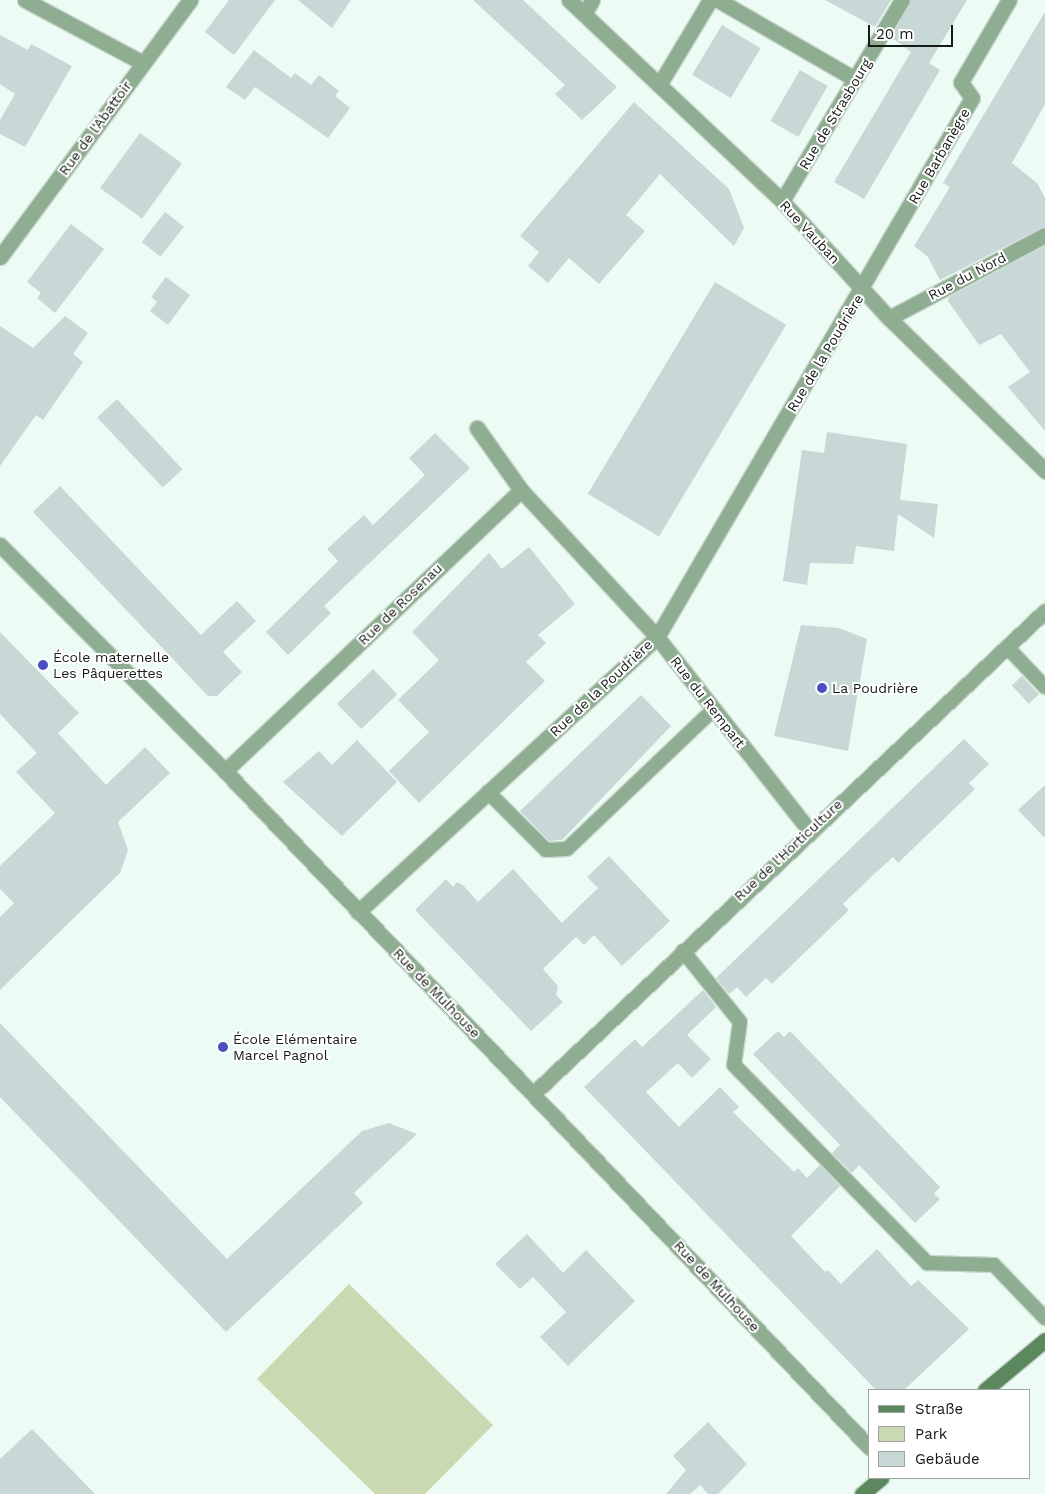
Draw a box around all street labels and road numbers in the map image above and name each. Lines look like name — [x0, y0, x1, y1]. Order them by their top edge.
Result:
street label: Rue de Strasbourg — [795, 55, 875, 173]
street label: Rue de l'Abattoir — [55, 78, 135, 178]
street label: Rue Barbanègre — [905, 105, 973, 207]
street label: Rue Vauban — [776, 197, 844, 267]
street label: Rue du Nord — [925, 248, 1009, 304]
street label: Rue de la Poudrière — [783, 291, 867, 415]
street label: Rue de Rosenau — [354, 560, 446, 648]
street label: Rue de la Poudrière — [546, 636, 656, 740]
street label: Rue du Rempart — [667, 653, 749, 751]
street label: Rue de l'Horticulture — [731, 796, 845, 904]
street label: Rue de Mulhouse — [390, 945, 484, 1041]
street label: Rue de Mulhouse — [671, 1237, 763, 1335]

